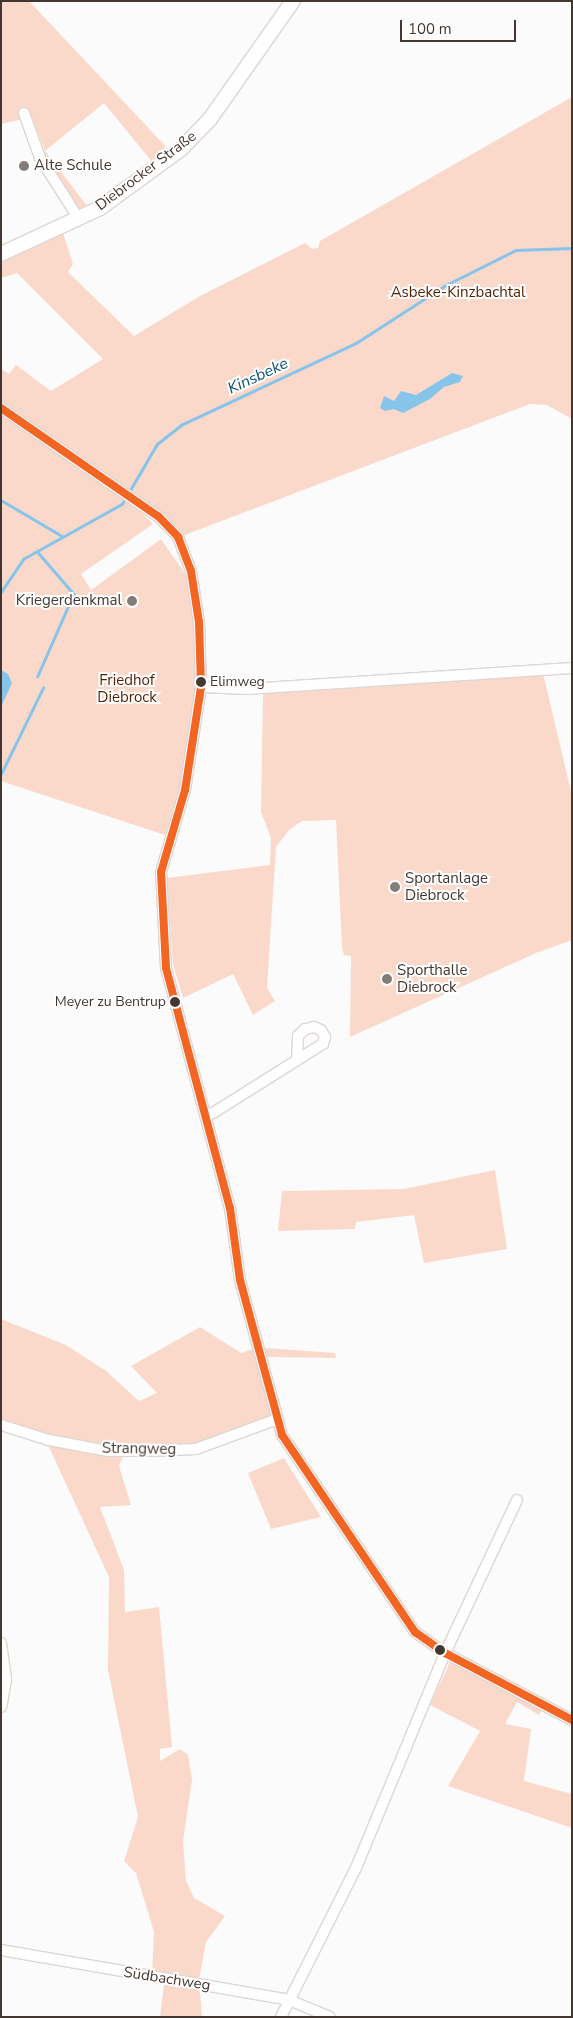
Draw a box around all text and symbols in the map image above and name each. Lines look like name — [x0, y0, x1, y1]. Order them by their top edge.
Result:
scale bar — [403, 10, 519, 42]
text: 100 m — [408, 19, 452, 39]
street label: Diebrocker Straße — [92, 127, 200, 215]
place label: Alte Schule — [34, 157, 112, 175]
marker: Alte Schule — [18, 160, 30, 172]
park label: Asbeke-Kinzbachtal — [391, 284, 525, 302]
water label: Kinsbeke — [225, 354, 291, 398]
place label: Kriegerdenkmal — [16, 592, 122, 610]
marker: Kriegerdenkmal — [126, 595, 138, 607]
park label: Friedhof Diebrock — [97, 671, 157, 706]
place label: Elimweg — [210, 674, 265, 690]
marker: Elimweg — [196, 677, 206, 687]
place label: Sportanlage Diebrock — [405, 869, 488, 904]
marker: Sportanlage Diebrock — [389, 881, 401, 893]
place label: Sporthalle Diebrock — [397, 961, 468, 996]
marker: Sporthalle Diebrock — [381, 973, 393, 985]
place label: Meyer zu Bentrup — [55, 994, 166, 1010]
marker: Meyer zu Bentrup — [170, 997, 180, 1007]
street label: Strangweg — [102, 1439, 176, 1459]
unlabelled marker — [435, 1645, 445, 1655]
street label: Südbachweg — [122, 1963, 212, 1995]

